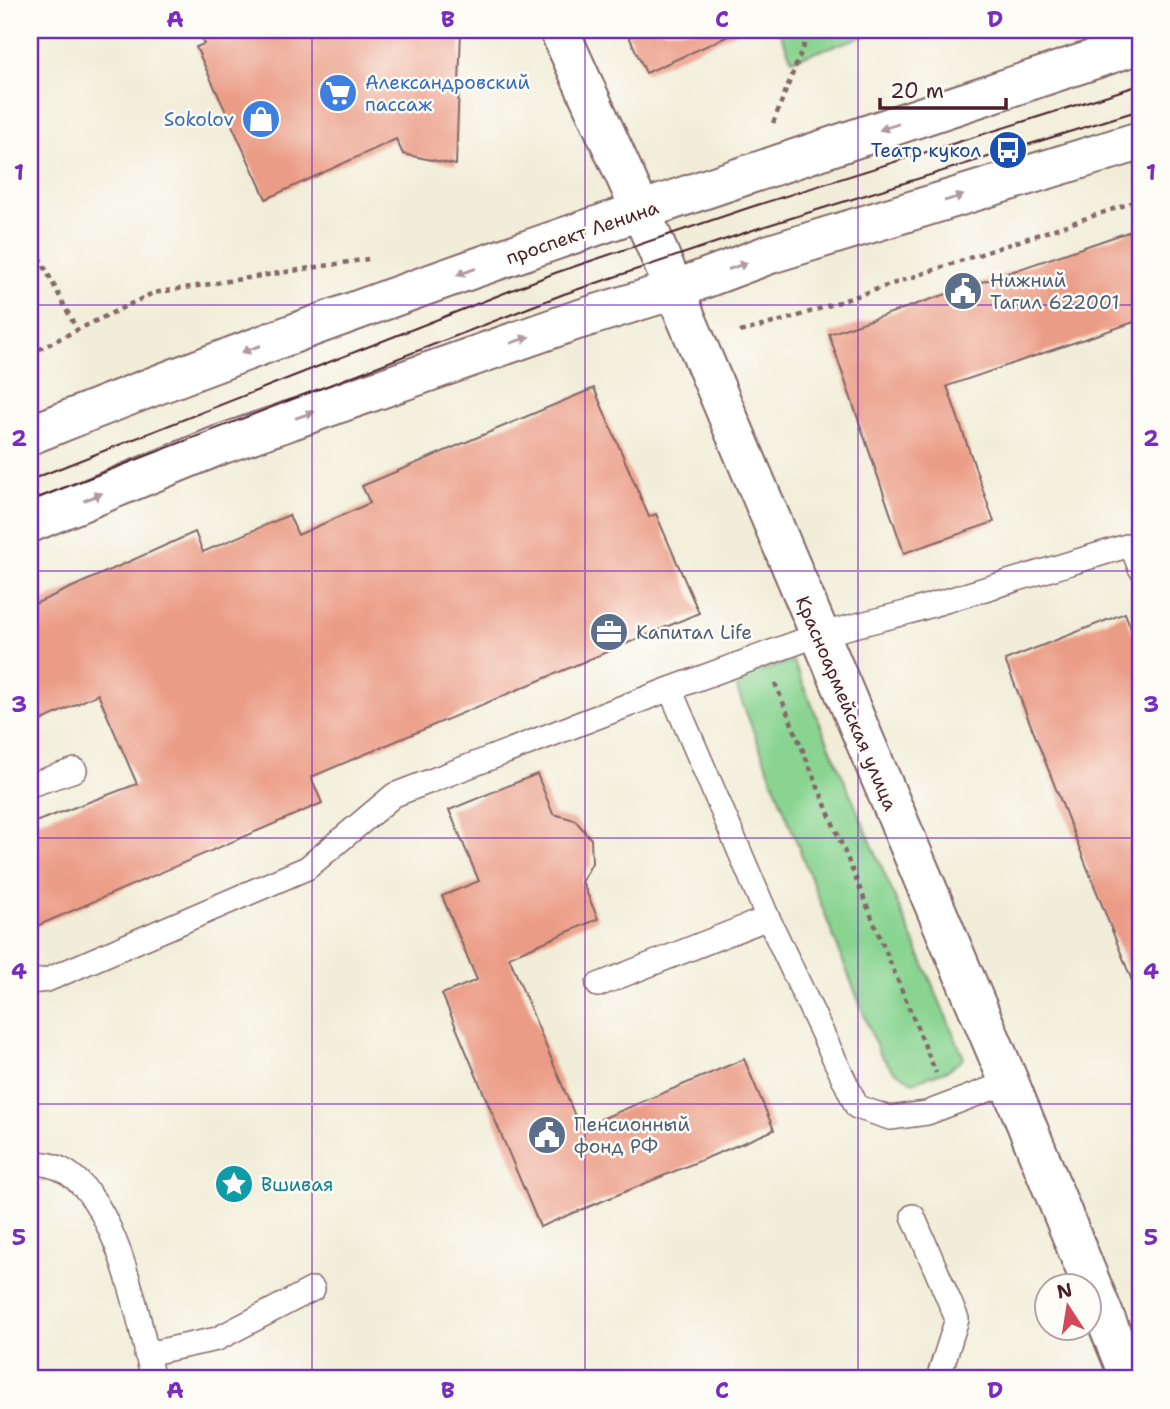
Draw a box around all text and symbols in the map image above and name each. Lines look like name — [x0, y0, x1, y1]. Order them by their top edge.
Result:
text: A — [166, 4, 184, 34]
text: B — [441, 4, 455, 34]
text: C — [715, 4, 729, 34]
text: D — [987, 4, 1003, 34]
scale bar — [880, 66, 1006, 110]
place label: Александровский пассаж — [365, 70, 530, 117]
supermarket icon: Александровский пассаж — [317, 72, 359, 114]
text: 20 m — [890, 77, 944, 105]
shop icon: Sokolov — [240, 98, 282, 140]
place label: Sokolov — [164, 107, 234, 132]
one-way arrow — [879, 123, 900, 133]
bus stop icon: Театр кукол — [987, 129, 1029, 171]
place label: Театр кукол — [871, 138, 981, 163]
text: 1 — [14, 157, 24, 187]
text: 1 — [1146, 157, 1156, 187]
one-way arrow — [944, 192, 965, 202]
street label: проспект Ленина — [503, 195, 662, 270]
one-way arrow — [727, 260, 748, 271]
one-way arrow — [455, 267, 476, 278]
place label: Нижний Тагил 622001 — [990, 268, 1119, 315]
public building icon: Нижний Тагил 622001 — [942, 270, 984, 312]
one-way arrow — [509, 334, 530, 345]
one-way arrow — [241, 343, 262, 354]
one-way arrow — [295, 409, 316, 420]
text: 2 — [11, 423, 27, 453]
text: 2 — [1143, 423, 1159, 453]
one-way arrow — [82, 491, 103, 502]
street label: Красноармейская улица — [790, 592, 903, 815]
office icon: Капитал Life — [588, 611, 630, 653]
place label: Капитал Life — [636, 620, 752, 645]
text: 3 — [11, 689, 27, 719]
text: 3 — [1143, 689, 1159, 719]
text: 4 — [11, 956, 27, 986]
text: 4 — [1143, 956, 1159, 986]
place label: Пенсионный фонд РФ — [574, 1112, 690, 1159]
public building icon: Пенсионный фонд РФ — [526, 1114, 568, 1156]
place icon: Вшивая — [213, 1163, 255, 1205]
place label: Вшивая — [261, 1172, 333, 1197]
text: 5 — [12, 1222, 26, 1252]
text: 5 — [1144, 1222, 1158, 1252]
north arrow — [1034, 1272, 1104, 1342]
text: N — [1055, 1277, 1075, 1305]
text: A — [166, 1375, 184, 1405]
text: B — [441, 1375, 455, 1405]
text: C — [715, 1375, 729, 1405]
text: D — [987, 1375, 1003, 1405]

